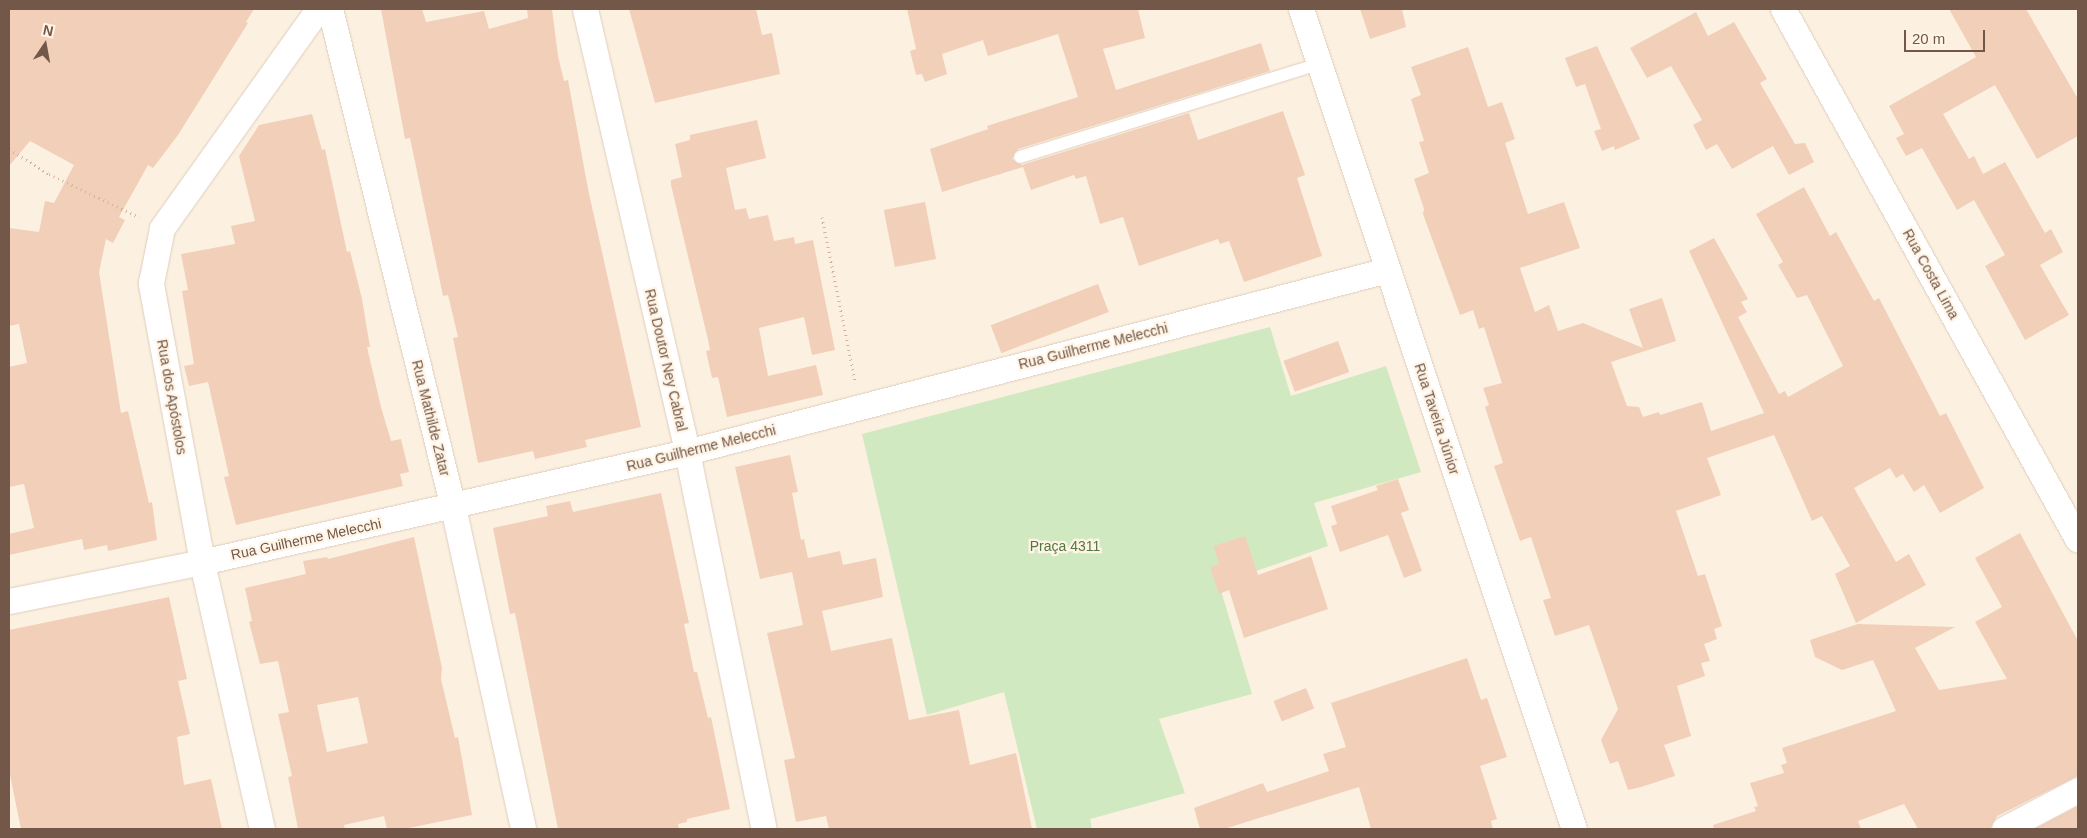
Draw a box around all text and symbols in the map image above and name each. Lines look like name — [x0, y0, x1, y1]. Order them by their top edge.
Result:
north arrow — [20, 20, 70, 70]
scale bar — [1907, 20, 1988, 52]
text: N — [42, 21, 55, 39]
text: 20 m — [1912, 30, 1945, 47]
street label: Rua Costa Lima — [1899, 226, 1963, 322]
street label: Rua Doutor Ney Cabral — [641, 287, 691, 433]
street label: Rua Guilherme Melecchi — [1017, 319, 1169, 373]
street label: Rua dos Apóstolos — [154, 338, 190, 456]
street label: Rua Mathilde Zatar — [408, 358, 454, 478]
street label: Rua Taveira Júnior — [1411, 361, 1463, 477]
street label: Rua Guilherme Melecchi — [625, 421, 777, 475]
street label: Rua Guilherme Melecchi — [229, 515, 383, 563]
park label: Praça 4311 — [1030, 538, 1100, 554]

